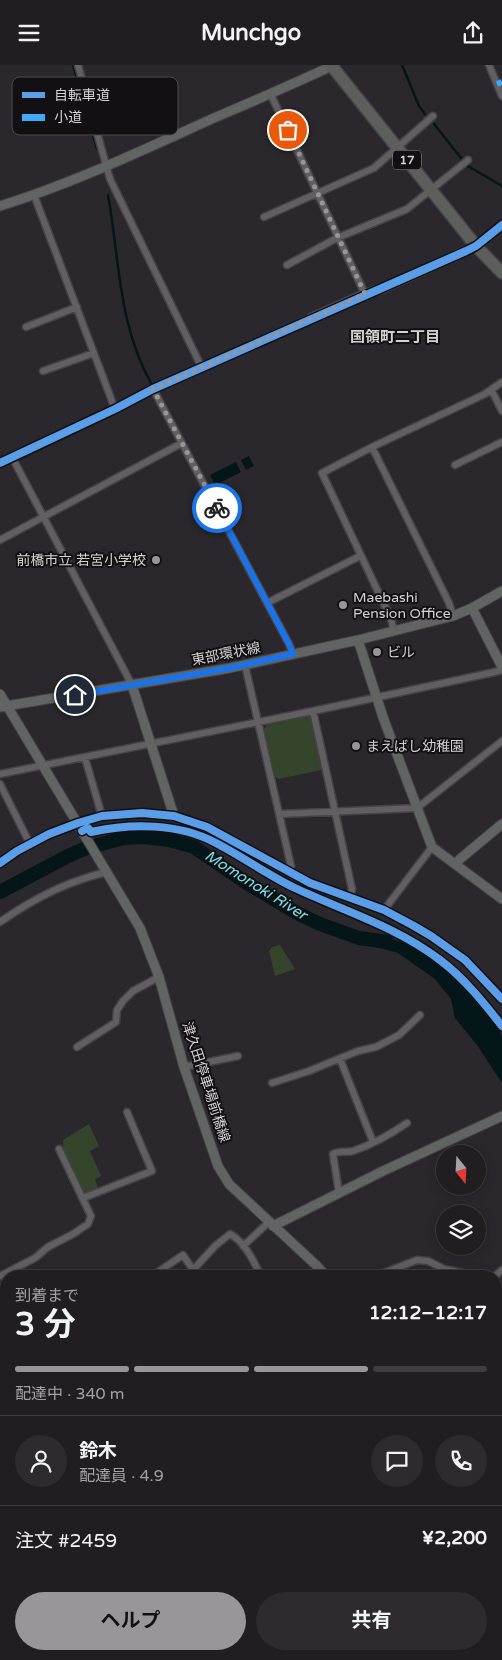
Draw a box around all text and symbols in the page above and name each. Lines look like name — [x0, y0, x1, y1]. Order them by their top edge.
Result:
icon: menu — [15, 19, 43, 47]
icon: share — [459, 19, 487, 47]
text: Munchgo — [201, 20, 301, 46]
legend — [12, 77, 178, 135]
text: 自転車道 — [54, 87, 110, 104]
text: 小道 — [54, 109, 82, 126]
pin — [267, 109, 309, 151]
icon: bag — [274, 116, 302, 144]
road number: 17 — [393, 151, 421, 169]
district label: 国領町二丁目 — [350, 328, 440, 346]
courier — [192, 483, 242, 533]
icon: bike — [203, 494, 231, 522]
place label: 前橋市立 若宮小学校 — [16, 552, 146, 569]
marker: 前橋市立 若宮小学校 — [150, 554, 162, 566]
place label: Maebashi Pension Office — [353, 589, 451, 622]
marker: Maebashi Pension Office — [337, 599, 349, 611]
street label: 東部環状線 — [190, 639, 262, 669]
place label: ビル — [387, 644, 415, 661]
marker: ビル — [371, 646, 383, 658]
pin — [54, 674, 96, 716]
icon: home — [61, 681, 89, 709]
place label: まえばし幼稚園 — [366, 738, 464, 755]
marker: まえばし幼稚園 — [350, 740, 362, 752]
water label: Momonoki River — [202, 846, 312, 925]
street label: 津久田停車場前橋線 — [178, 1019, 234, 1145]
north arrow — [436, 1145, 486, 1195]
map controls — [436, 1145, 486, 1255]
button: layers — [436, 1205, 486, 1255]
text: 到着まで — [15, 1286, 79, 1306]
text: 12:12–12:17 — [369, 1302, 487, 1324]
text: 3 分 — [15, 1306, 75, 1344]
text: 配達中 · 340 m — [15, 1384, 124, 1404]
button: person — [15, 1435, 67, 1487]
button: chat — [371, 1435, 423, 1487]
button: phone — [435, 1435, 487, 1487]
text: 鈴木 — [79, 1440, 117, 1462]
text: 配達員 · 4.9 — [79, 1466, 164, 1486]
text: ¥2,200 — [422, 1527, 487, 1549]
text: 注文 #2459 — [15, 1530, 117, 1552]
button: ヘルプ — [15, 1592, 246, 1650]
button: 共有 — [256, 1592, 487, 1650]

